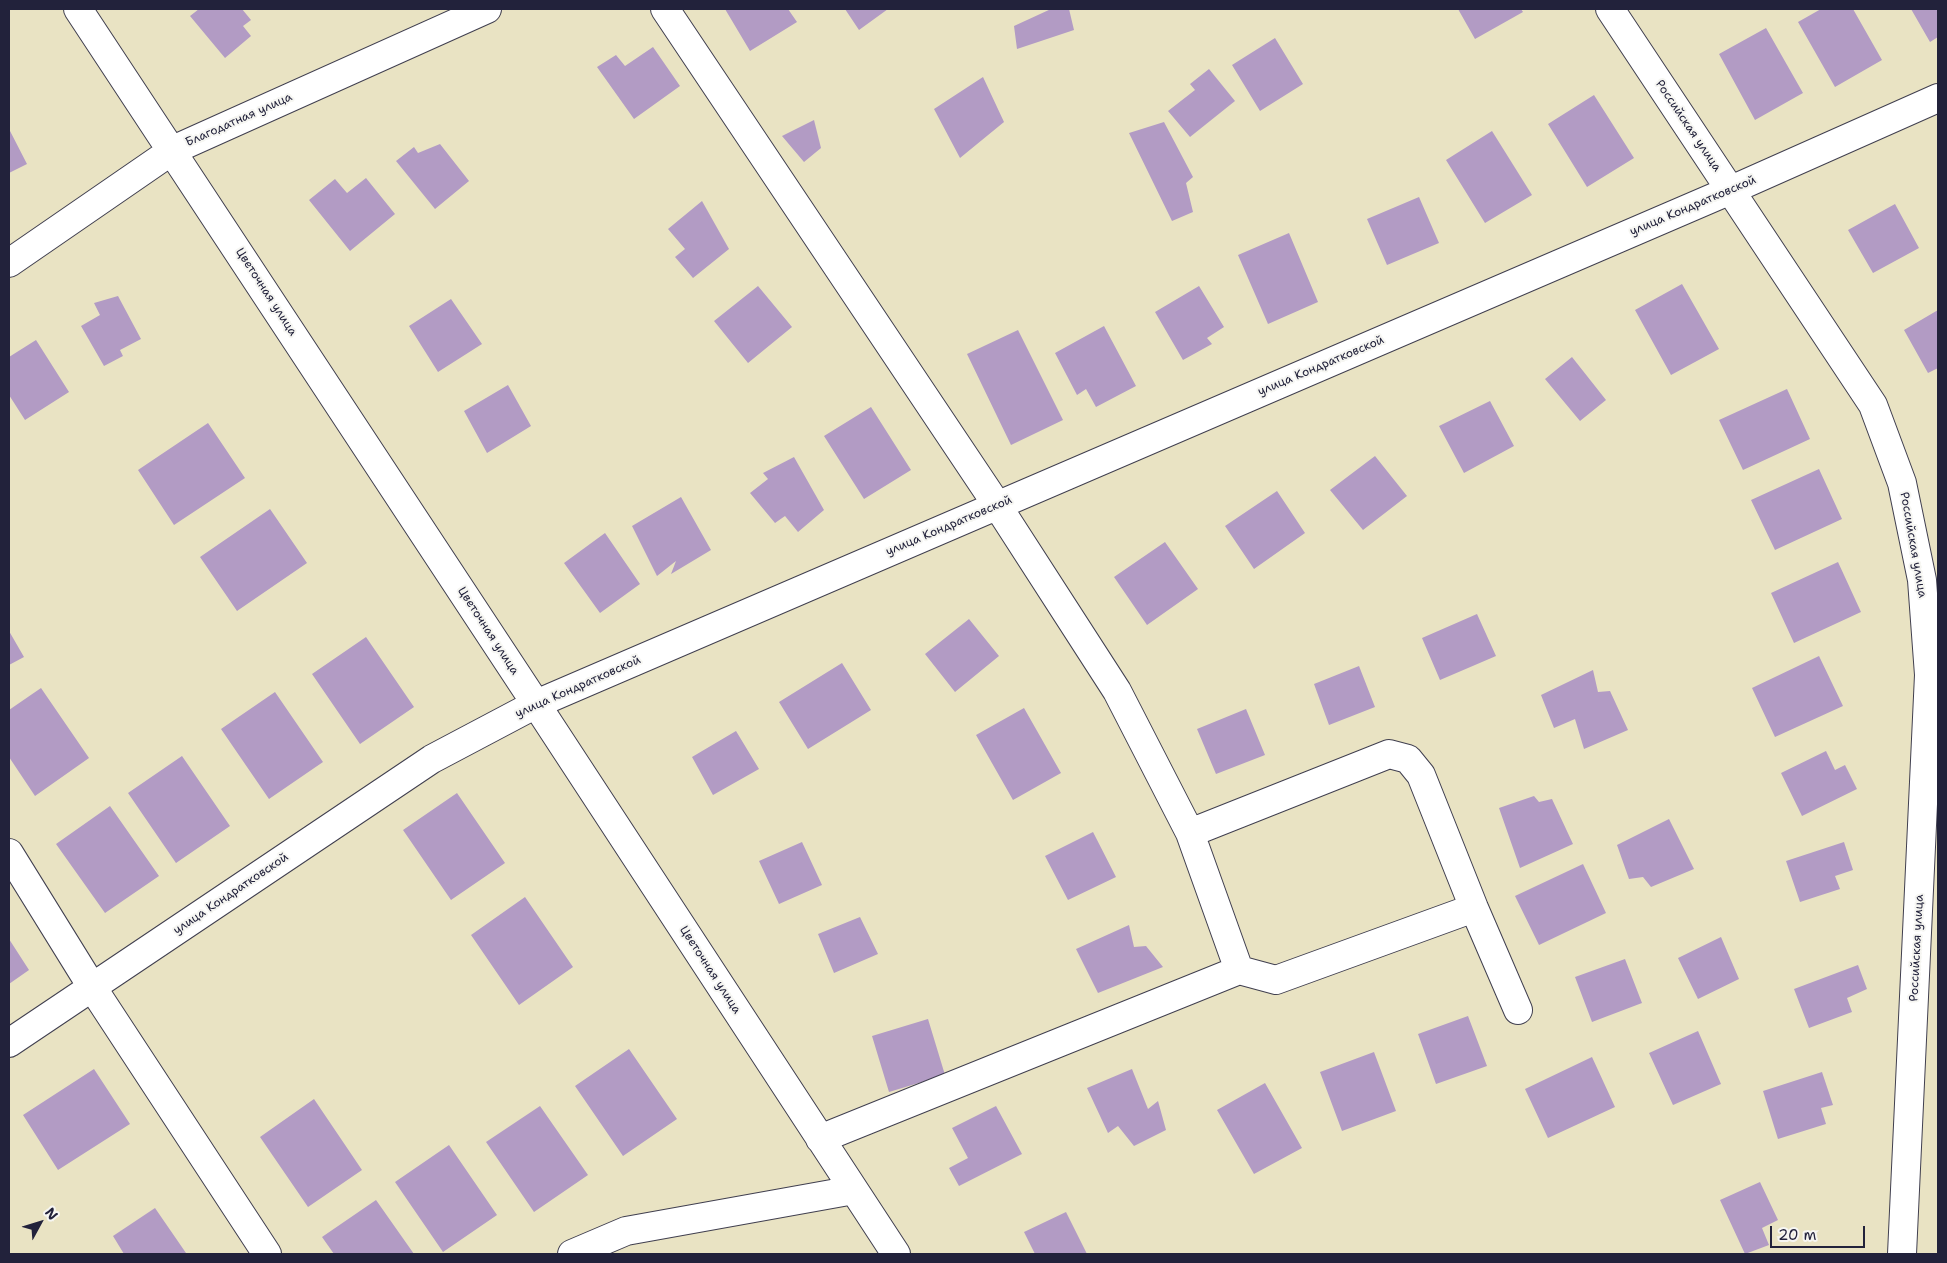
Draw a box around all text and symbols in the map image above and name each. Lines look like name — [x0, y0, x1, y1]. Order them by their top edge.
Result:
street label: Российская улица — [1652, 78, 1724, 174]
street label: Благодатная улица — [183, 90, 295, 150]
street label: улица Кондратковской — [1628, 173, 1758, 239]
street label: Цветочная улица — [232, 245, 300, 339]
street label: улица Кондратковской — [1256, 333, 1386, 399]
street label: Российская улица — [1897, 491, 1929, 599]
street label: улица Кондратковской — [884, 493, 1014, 559]
street label: Цветочная улица — [454, 584, 522, 678]
street label: улица Кондратковской — [513, 653, 643, 721]
street label: улица Кондратковской — [171, 850, 291, 938]
street label: Российская улица — [1907, 894, 1927, 1002]
street label: Цветочная улица — [676, 923, 744, 1017]
north arrow — [15, 1198, 65, 1248]
text: N — [41, 1204, 62, 1224]
scale bar — [1772, 1216, 1867, 1248]
text: 20 m — [1778, 1225, 1817, 1245]

